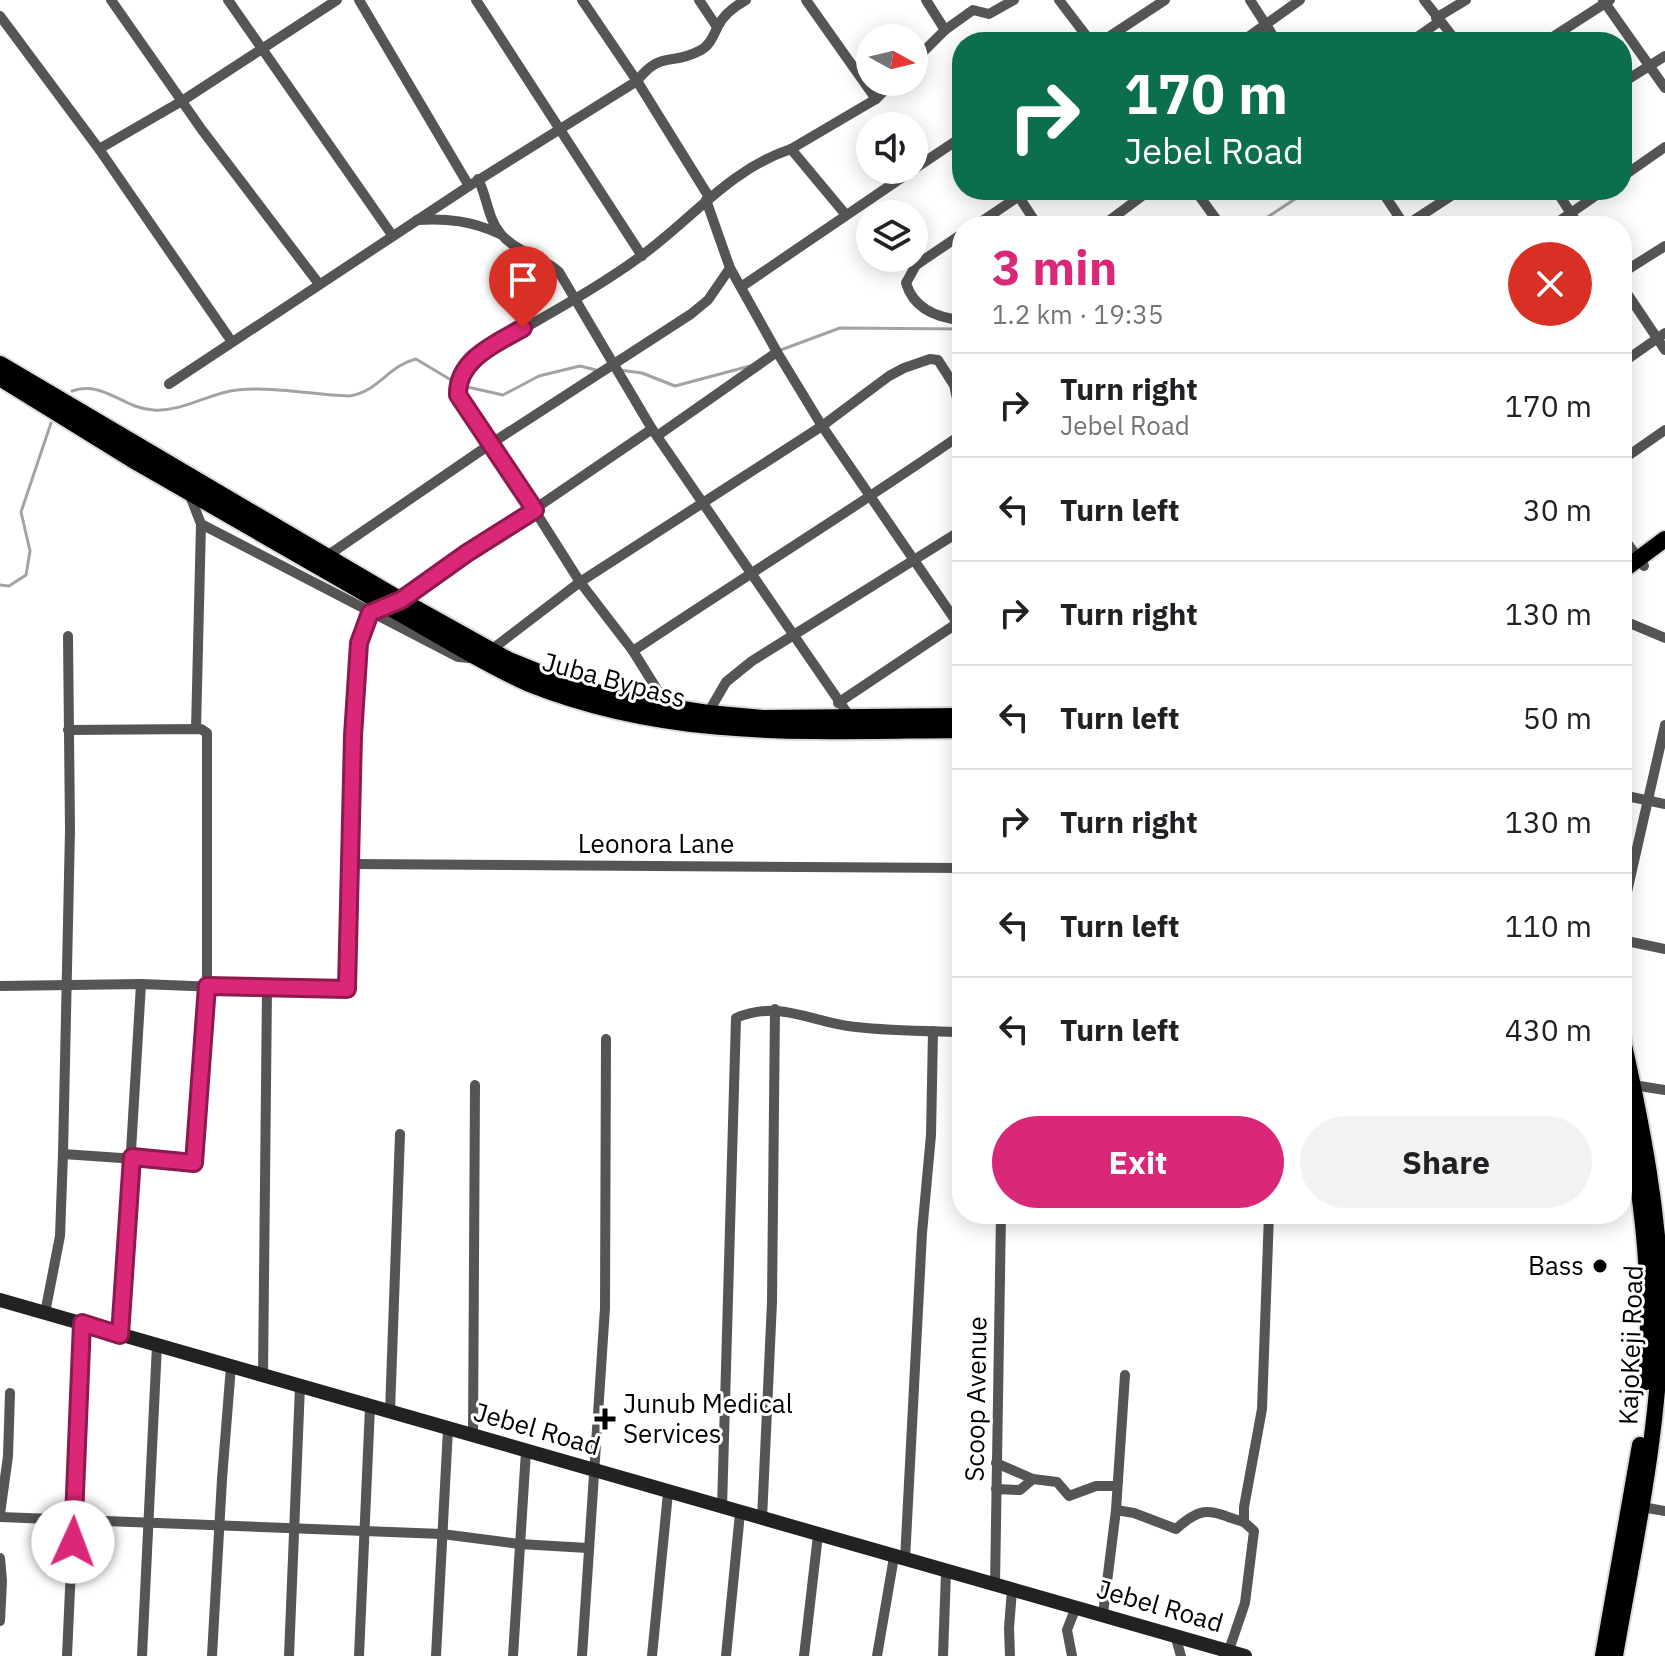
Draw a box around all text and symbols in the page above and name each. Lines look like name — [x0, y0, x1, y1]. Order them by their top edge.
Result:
north arrow — [856, 24, 928, 96]
map controls — [856, 24, 928, 272]
text: 170 m — [1124, 57, 1288, 129]
icon: right — [992, 64, 1096, 168]
button: sound — [856, 112, 928, 184]
text: Jebel Road — [1124, 127, 1304, 174]
button: layers — [856, 200, 928, 272]
text: 3 min — [992, 236, 1117, 298]
button: close — [1508, 242, 1592, 326]
pin — [489, 246, 557, 328]
icon: arrive — [501, 258, 545, 302]
text: 1.2 km · 19:35 — [992, 297, 1164, 331]
text: Turn right — [1060, 369, 1198, 408]
icon: right — [992, 383, 1036, 427]
text: 170 m — [1505, 386, 1592, 425]
text: Jebel Road — [1060, 408, 1190, 442]
icon: left — [992, 487, 1036, 531]
text: Turn left — [1060, 490, 1179, 529]
text: 30 m — [1523, 490, 1592, 529]
icon: right — [992, 591, 1036, 635]
text: Turn right — [1060, 594, 1198, 633]
text: 130 m — [1505, 594, 1592, 633]
street label: Juba Bypass — [539, 644, 690, 714]
icon: left — [992, 695, 1036, 739]
text: Turn left — [1060, 698, 1179, 737]
text: 50 m — [1523, 698, 1592, 737]
icon: right — [992, 799, 1036, 843]
text: Turn right — [1060, 802, 1198, 841]
text: 130 m — [1505, 802, 1592, 841]
street label: Leonora Lane — [578, 826, 734, 860]
icon: left — [992, 903, 1036, 947]
text: Turn left — [1060, 906, 1179, 945]
text: 110 m — [1505, 906, 1592, 945]
icon: left — [992, 1007, 1036, 1051]
text: Turn left — [1060, 1010, 1179, 1049]
text: 430 m — [1505, 1010, 1592, 1049]
button: Exit — [992, 1116, 1284, 1208]
button: Share — [1300, 1116, 1592, 1208]
place label: Bass — [1528, 1248, 1584, 1282]
marker: Bass — [1591, 1257, 1609, 1275]
street label: KajoKeji Road — [1610, 1264, 1650, 1426]
street label: Scoop Avenue — [957, 1316, 993, 1482]
place label: Junub Medical Services — [623, 1386, 793, 1450]
street label: Jebel Road — [470, 1394, 604, 1462]
marker: Junub Medical Services — [594, 1408, 616, 1430]
position arrow — [31, 1500, 115, 1584]
street label: Jebel Road — [1093, 1571, 1227, 1639]

